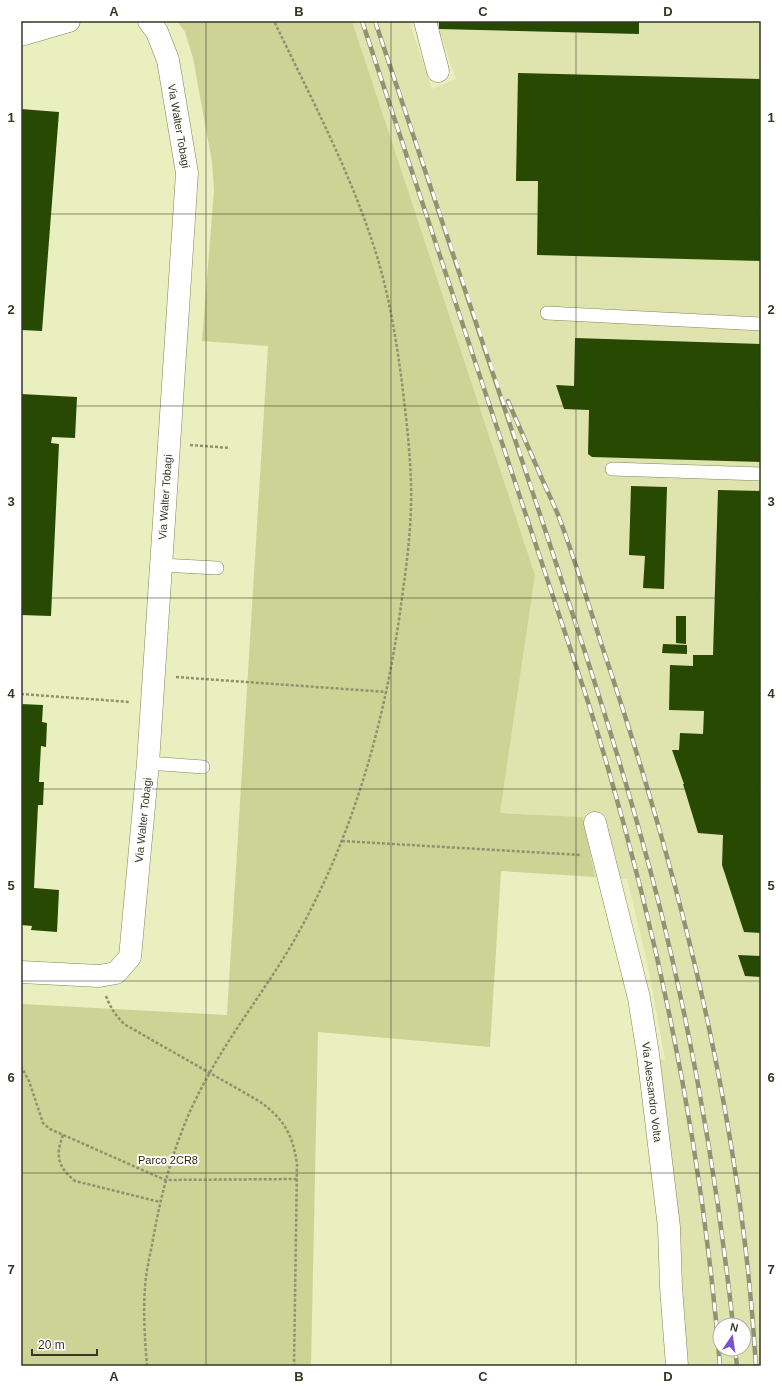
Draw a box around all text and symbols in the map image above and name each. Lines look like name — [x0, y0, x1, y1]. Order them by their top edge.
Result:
text: A — [109, 4, 119, 19]
text: B — [294, 4, 304, 19]
text: C — [478, 4, 488, 19]
text: D — [663, 4, 673, 19]
street label: Via Walter Tobagi — [166, 83, 192, 169]
text: 1 — [7, 110, 15, 125]
text: 1 — [767, 110, 775, 125]
text: 2 — [7, 302, 15, 317]
text: 2 — [767, 302, 775, 317]
street label: Via Walter Tobagi — [156, 454, 174, 540]
text: 3 — [7, 494, 15, 509]
text: 3 — [767, 494, 775, 509]
text: 4 — [7, 686, 15, 701]
text: 4 — [767, 686, 775, 701]
street label: Via Walter Tobagi — [133, 777, 153, 863]
text: 5 — [7, 878, 15, 893]
text: 5 — [767, 878, 775, 893]
street label: Via Alessandro Volta — [640, 1041, 664, 1144]
text: 6 — [7, 1070, 15, 1085]
text: 6 — [767, 1070, 775, 1085]
park label: Parco 2CR8 — [138, 1154, 198, 1166]
text: 7 — [7, 1262, 15, 1277]
text: 7 — [767, 1262, 775, 1277]
north arrow — [712, 1317, 752, 1357]
text: N — [729, 1321, 740, 1334]
scale bar — [32, 1331, 97, 1357]
text: 20 m — [38, 1338, 65, 1352]
text: A — [109, 1369, 119, 1384]
text: B — [294, 1369, 304, 1384]
text: C — [478, 1369, 488, 1384]
text: D — [663, 1369, 673, 1384]

